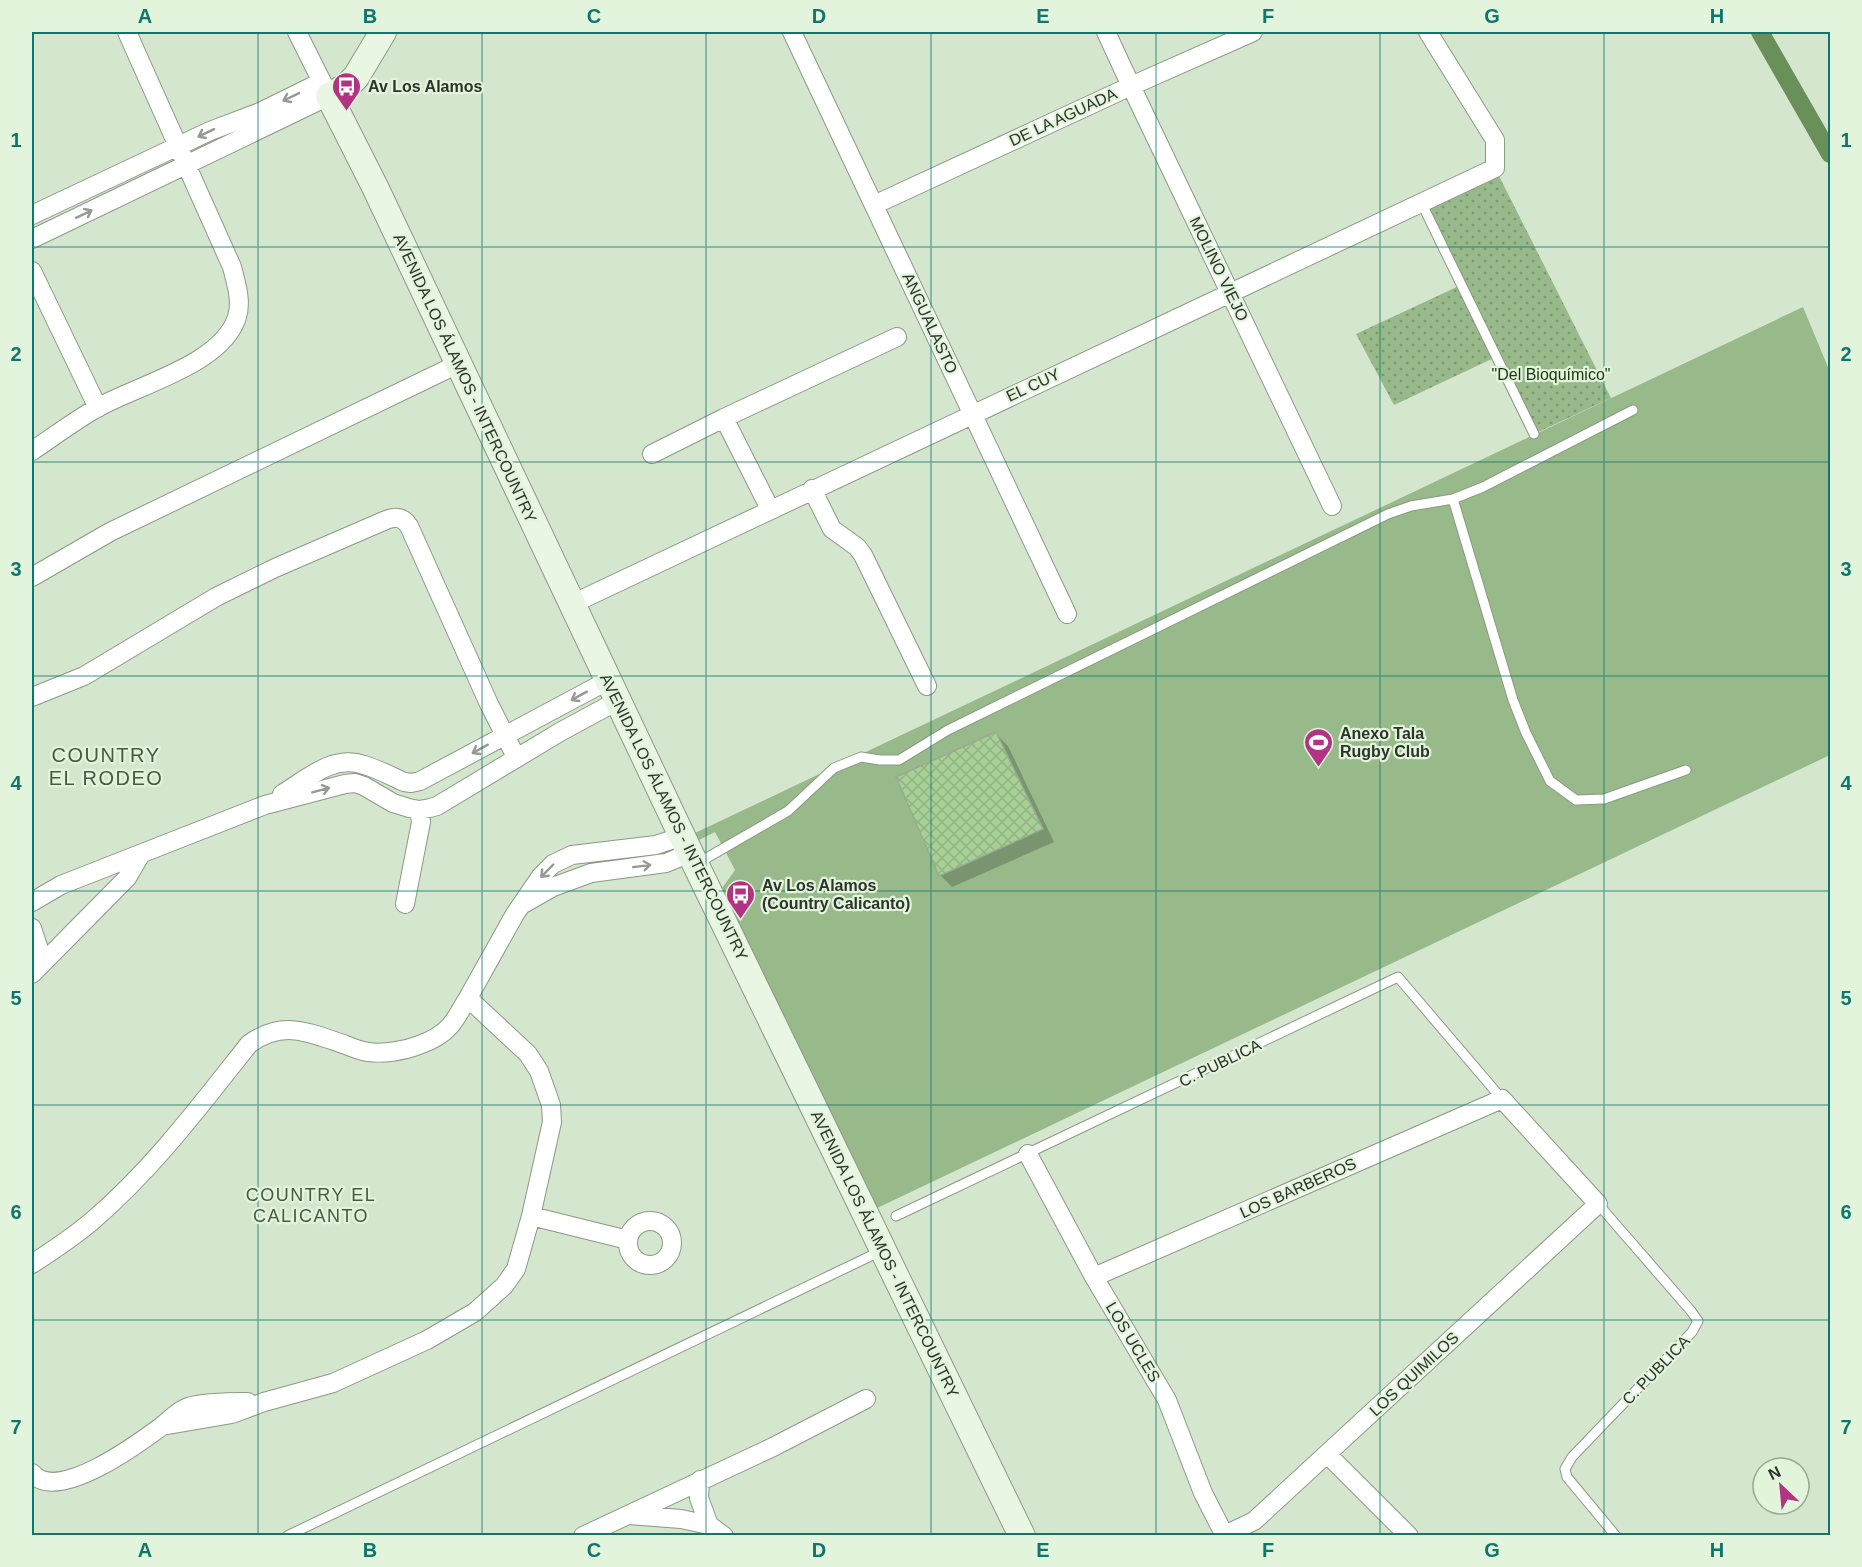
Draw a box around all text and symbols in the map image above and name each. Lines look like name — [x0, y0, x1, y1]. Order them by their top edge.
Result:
text: A — [138, 5, 152, 27]
text: B — [363, 5, 377, 27]
text: C — [587, 5, 601, 27]
text: D — [812, 5, 826, 27]
text: E — [1036, 5, 1050, 27]
text: F — [1262, 5, 1274, 27]
text: G — [1484, 5, 1500, 27]
text: H — [1710, 5, 1724, 27]
bus stop icon: Av Los Alamos — [331, 70, 363, 112]
place label: Av Los Alamos — [368, 78, 483, 95]
street label: DE LA AGUADA — [1007, 85, 1120, 149]
one-way arrow — [282, 91, 300, 103]
one-way arrow — [197, 128, 215, 139]
text: 1 — [10, 129, 22, 151]
text: 1 — [1840, 129, 1852, 151]
one-way arrow — [75, 208, 93, 220]
street label: MOLINO VIEJO — [1186, 214, 1252, 324]
street label: AVENIDA LOS ÁLAMOS - INTERCOUNTRY — [390, 230, 541, 525]
street label: ANGUALASTO — [899, 270, 961, 376]
text: 2 — [10, 343, 22, 365]
text: 2 — [1840, 343, 1852, 365]
street label: EL CUY — [1003, 365, 1063, 405]
park label: "Del Bioquímico" — [1492, 366, 1610, 383]
text: 3 — [10, 558, 22, 580]
text: 3 — [1840, 558, 1852, 580]
street label: AVENIDA LOS ÁLAMOS - INTERCOUNTRY — [597, 670, 752, 963]
one-way arrow — [571, 690, 588, 702]
place label: Anexo Tala Rugby Club — [1340, 725, 1430, 760]
sports icon: Anexo Tala Rugby Club — [1303, 726, 1335, 768]
district label: COUNTRY EL RODEO — [49, 744, 163, 789]
one-way arrow — [471, 744, 489, 755]
text: 4 — [10, 772, 22, 794]
text: 4 — [1840, 772, 1852, 794]
one-way arrow — [312, 784, 331, 795]
one-way arrow — [631, 860, 651, 871]
one-way arrow — [540, 863, 554, 878]
place label: Av Los Alamos (Country Calicanto) — [762, 877, 910, 912]
bus stop icon: Av Los Alamos (Country Calicanto) — [725, 878, 757, 920]
text: 5 — [10, 987, 22, 1009]
text: 5 — [1840, 987, 1852, 1009]
street label: C. PUBLICA — [1176, 1036, 1264, 1090]
street label: AVENIDA LOS ÁLAMOS - INTERCOUNTRY — [808, 1107, 963, 1400]
street label: LOS BARBEROS — [1237, 1155, 1359, 1221]
district label: COUNTRY EL CALICANTO — [246, 1185, 376, 1226]
text: 6 — [10, 1201, 22, 1223]
text: 6 — [1840, 1201, 1852, 1223]
street label: LOS UCLES — [1103, 1299, 1163, 1385]
street label: LOS QUIMILOS — [1366, 1329, 1462, 1419]
street label: C. PUBLICA — [1619, 1332, 1693, 1408]
text: 7 — [10, 1416, 22, 1438]
text: 7 — [1840, 1416, 1852, 1438]
north arrow — [1751, 1456, 1811, 1516]
text: N — [1766, 1463, 1784, 1483]
text: A — [138, 1539, 152, 1561]
text: B — [363, 1539, 377, 1561]
text: C — [587, 1539, 601, 1561]
text: D — [812, 1539, 826, 1561]
text: E — [1036, 1539, 1050, 1561]
text: F — [1262, 1539, 1274, 1561]
text: G — [1484, 1539, 1500, 1561]
text: H — [1710, 1539, 1724, 1561]

